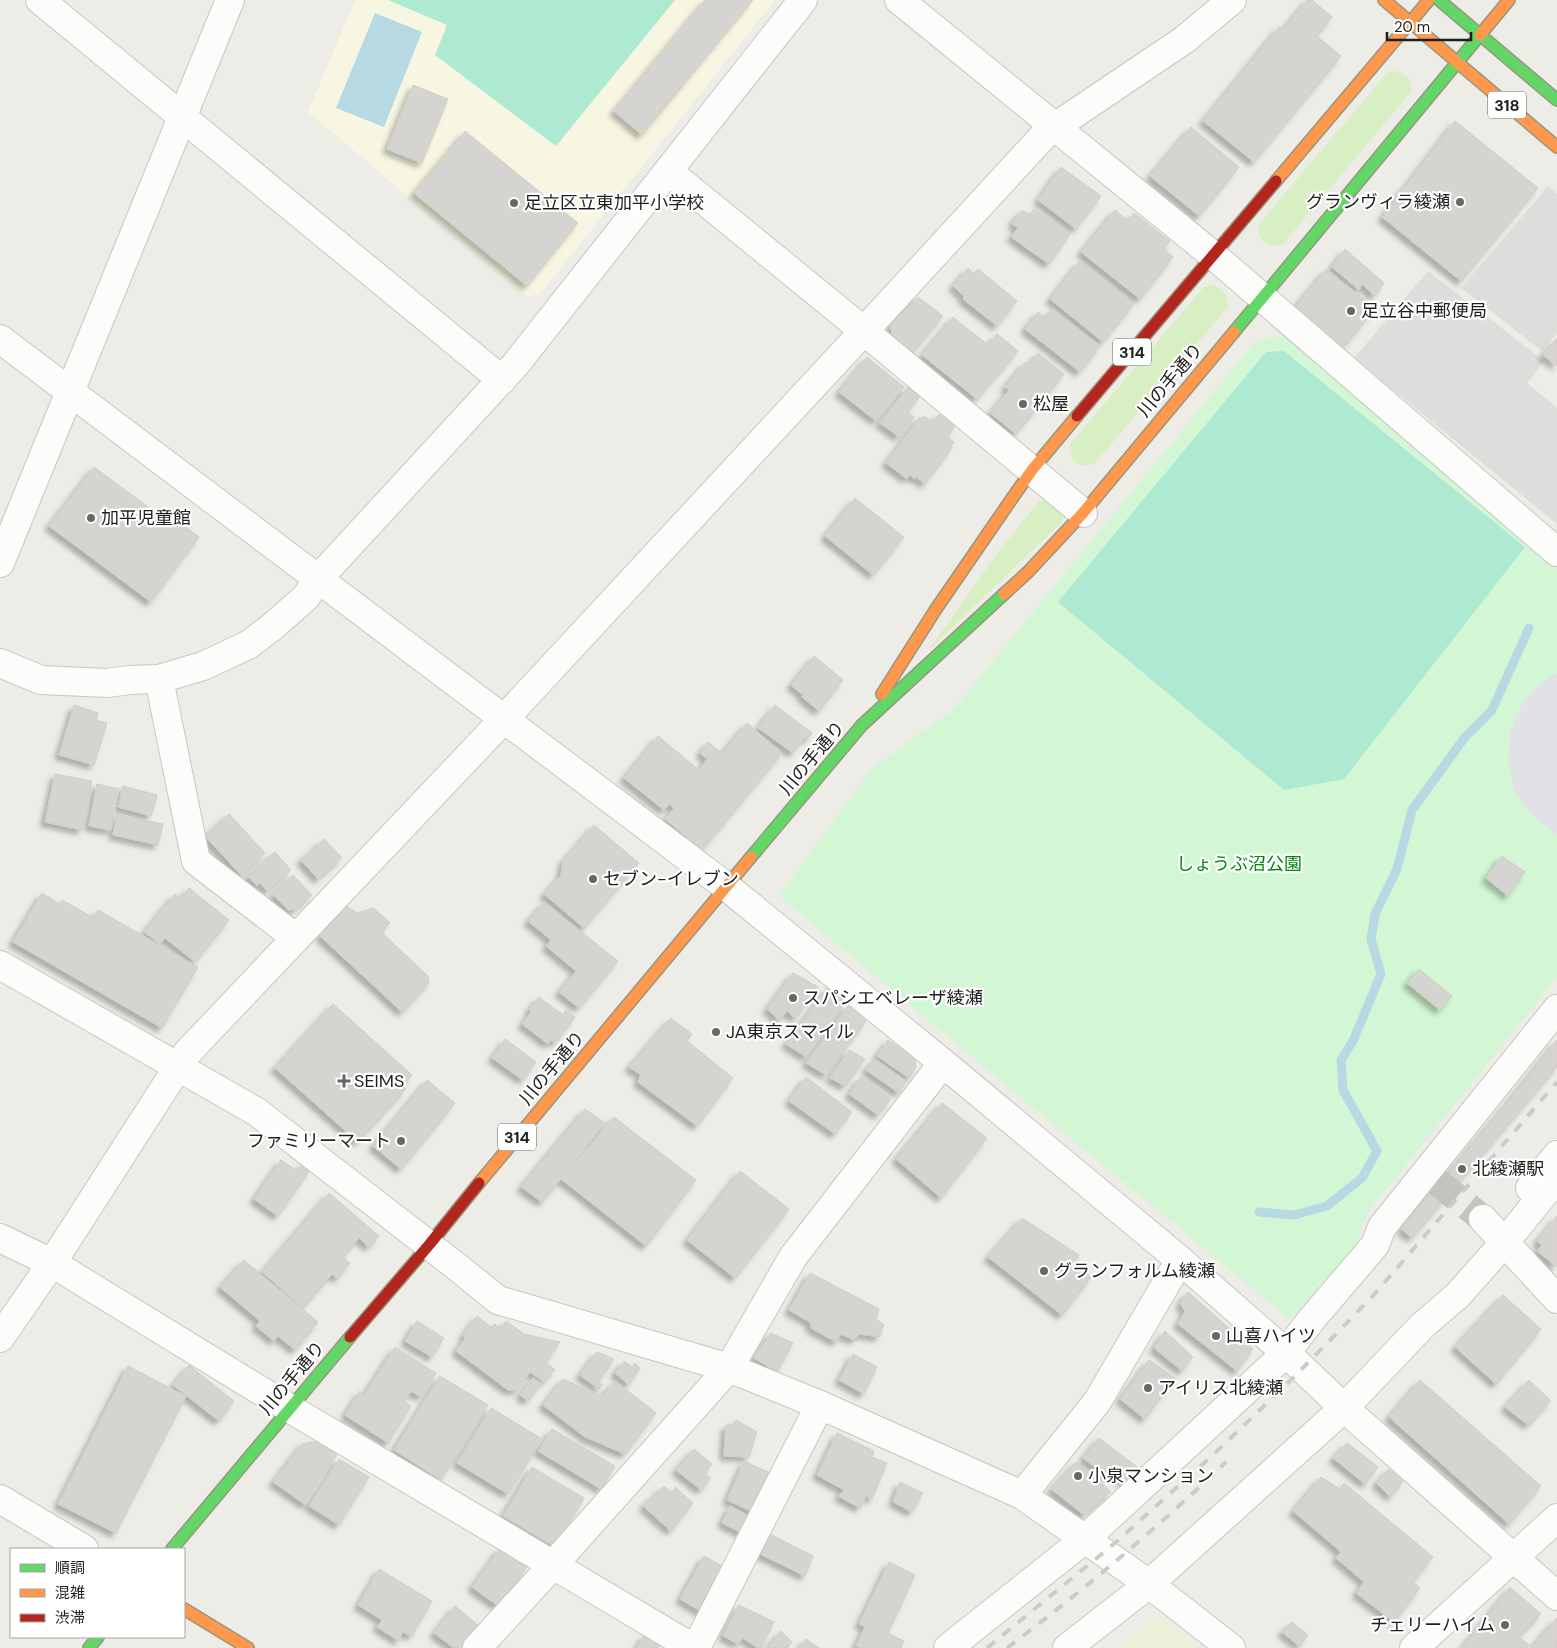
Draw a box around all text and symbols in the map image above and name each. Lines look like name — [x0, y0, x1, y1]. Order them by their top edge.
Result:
scale bar — [1387, 10, 1471, 42]
text: 20 m — [1394, 17, 1430, 37]
road number: 318 — [1488, 92, 1526, 118]
place label: グランヴィラ綾瀬 — [1306, 190, 1450, 214]
place label: 足立区立東加平小学校 — [524, 191, 704, 215]
marker: グランヴィラ綾瀬 — [1454, 196, 1466, 208]
marker: 足立区立東加平小学校 — [508, 197, 520, 209]
place label: 足立谷中郵便局 — [1361, 299, 1487, 323]
marker: 足立谷中郵便局 — [1345, 305, 1357, 317]
road number: 314 — [1113, 338, 1151, 366]
street label: 川の手通り — [1132, 338, 1208, 422]
place label: 松屋 — [1033, 392, 1069, 416]
marker: 松屋 — [1017, 398, 1029, 410]
place label: 加平児童館 — [101, 506, 191, 530]
marker: 加平児童館 — [85, 512, 97, 524]
street label: 川の手通り — [774, 716, 850, 800]
park label: しょうぶ沼公園 — [1176, 852, 1302, 876]
place label: セブン-イレブン — [603, 867, 739, 891]
marker: セブン-イレブン — [587, 873, 599, 885]
place label: スパシエベレーザ綾瀬 — [803, 986, 983, 1010]
marker: スパシエベレーザ綾瀬 — [787, 992, 799, 1004]
place label: JA東京スマイル — [726, 1020, 854, 1044]
street label: 川の手通り — [514, 1026, 590, 1110]
marker: JA東京スマイル — [710, 1026, 722, 1038]
place label: SEIMS — [354, 1069, 404, 1093]
marker: SEIMS — [338, 1075, 350, 1087]
road number: 314 — [498, 1124, 536, 1150]
place label: ファミリーマート — [247, 1129, 391, 1153]
marker: ファミリーマート — [395, 1135, 407, 1147]
place label: 北綾瀬駅 — [1472, 1157, 1544, 1181]
marker: 北綾瀬駅 — [1456, 1163, 1468, 1175]
place label: グランフォルム綾瀬 — [1054, 1259, 1215, 1283]
marker: グランフォルム綾瀬 — [1038, 1265, 1050, 1277]
place label: 山喜ハイツ — [1226, 1324, 1316, 1348]
marker: 山喜ハイツ — [1210, 1330, 1222, 1342]
street label: 川の手通り — [254, 1336, 330, 1420]
place label: アイリス北綾瀬 — [1158, 1376, 1283, 1400]
marker: アイリス北綾瀬 — [1142, 1382, 1154, 1394]
place label: 小泉マンション — [1088, 1464, 1214, 1488]
marker: 小泉マンション — [1072, 1470, 1084, 1482]
legend — [10, 1548, 185, 1638]
text: 順調 — [55, 1558, 85, 1578]
text: 混雑 — [55, 1583, 85, 1603]
text: 渋滞 — [55, 1608, 85, 1628]
place label: チェリーハイム — [1370, 1613, 1495, 1637]
marker: チェリーハイム — [1499, 1619, 1511, 1631]

